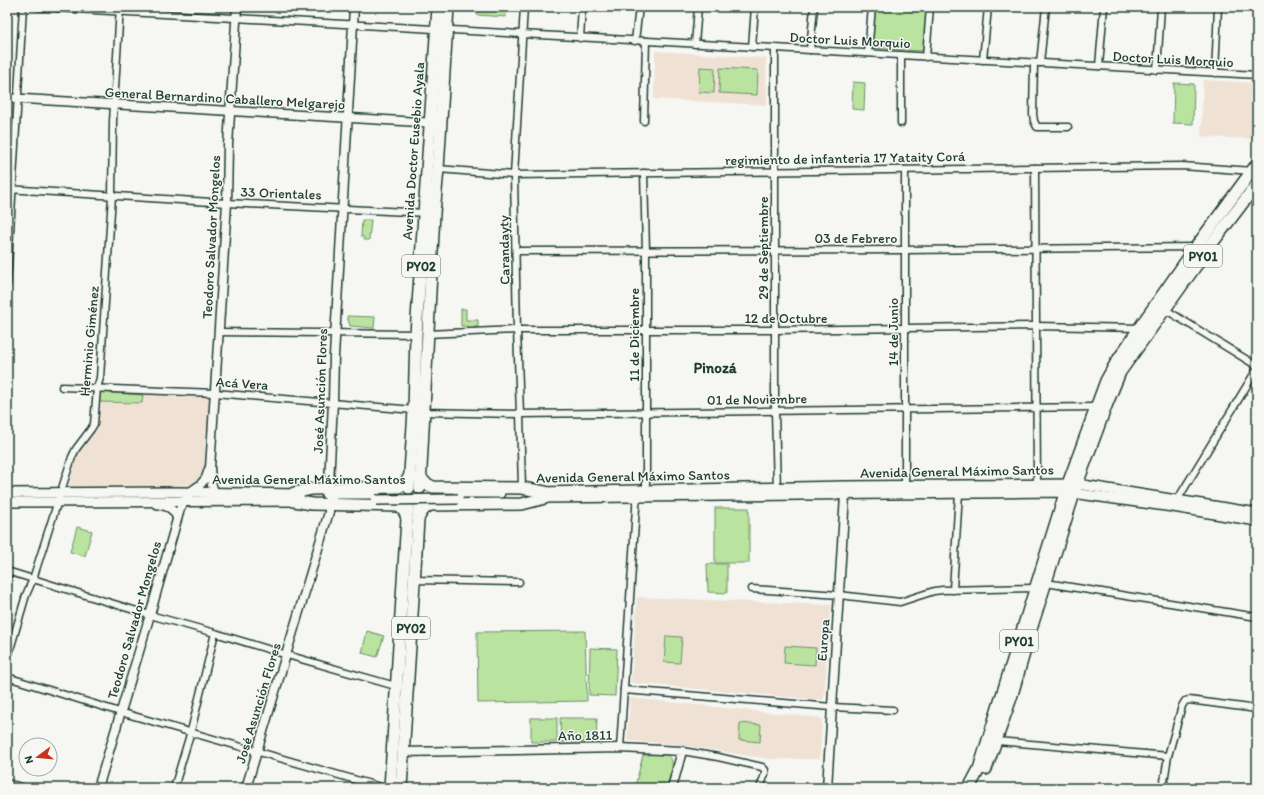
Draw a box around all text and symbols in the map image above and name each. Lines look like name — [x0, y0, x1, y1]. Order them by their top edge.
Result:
street label: Doctor Luis Morquio — [789, 29, 911, 52]
street label: Doctor Luis Morquio — [1112, 48, 1234, 71]
street label: Avenida Doctor Eusebio Ayala — [399, 61, 428, 241]
street label: General Bernardino Caballero Melgarejo — [104, 84, 346, 113]
street label: regimiento de infanteria 17 Yataity Corá — [725, 148, 966, 169]
street label: Teodoro Salvador Mongelos — [199, 155, 224, 319]
street label: 33 Orientales — [240, 184, 322, 203]
street label: 29 de Septiembre — [755, 196, 772, 300]
street label: Carandayty — [495, 215, 514, 285]
street label: 03 de Febrero — [814, 230, 898, 247]
road number: PY01 — [1184, 245, 1222, 267]
road number: PY02 — [402, 255, 440, 277]
street label: Herminio Giménez — [76, 285, 103, 397]
street label: 11 de Diciembre — [626, 288, 643, 382]
street label: 14 de Junio — [885, 298, 902, 366]
street label: 12 de Octubre — [744, 310, 828, 327]
street label: José Asunción Flores — [310, 328, 331, 454]
district label: Pinozá — [693, 359, 737, 377]
street label: Acá Vera — [215, 373, 269, 394]
street label: 01 de Noviembre — [707, 390, 808, 409]
street label: Avenida General Máximo Santos — [860, 461, 1054, 482]
street label: Avenida General Máximo Santos — [536, 466, 730, 487]
street label: Avenida General Máximo Santos — [212, 471, 406, 488]
street label: Teodoro Salvador Mongelos — [104, 539, 165, 701]
road number: PY02 — [392, 617, 430, 639]
street label: Europa — [814, 618, 834, 662]
road number: PY01 — [1000, 630, 1038, 652]
street label: José Asunción Flores — [232, 641, 285, 766]
street label: Año 1811 — [558, 727, 613, 744]
north arrow — [18, 737, 58, 777]
text: N — [22, 754, 36, 765]

